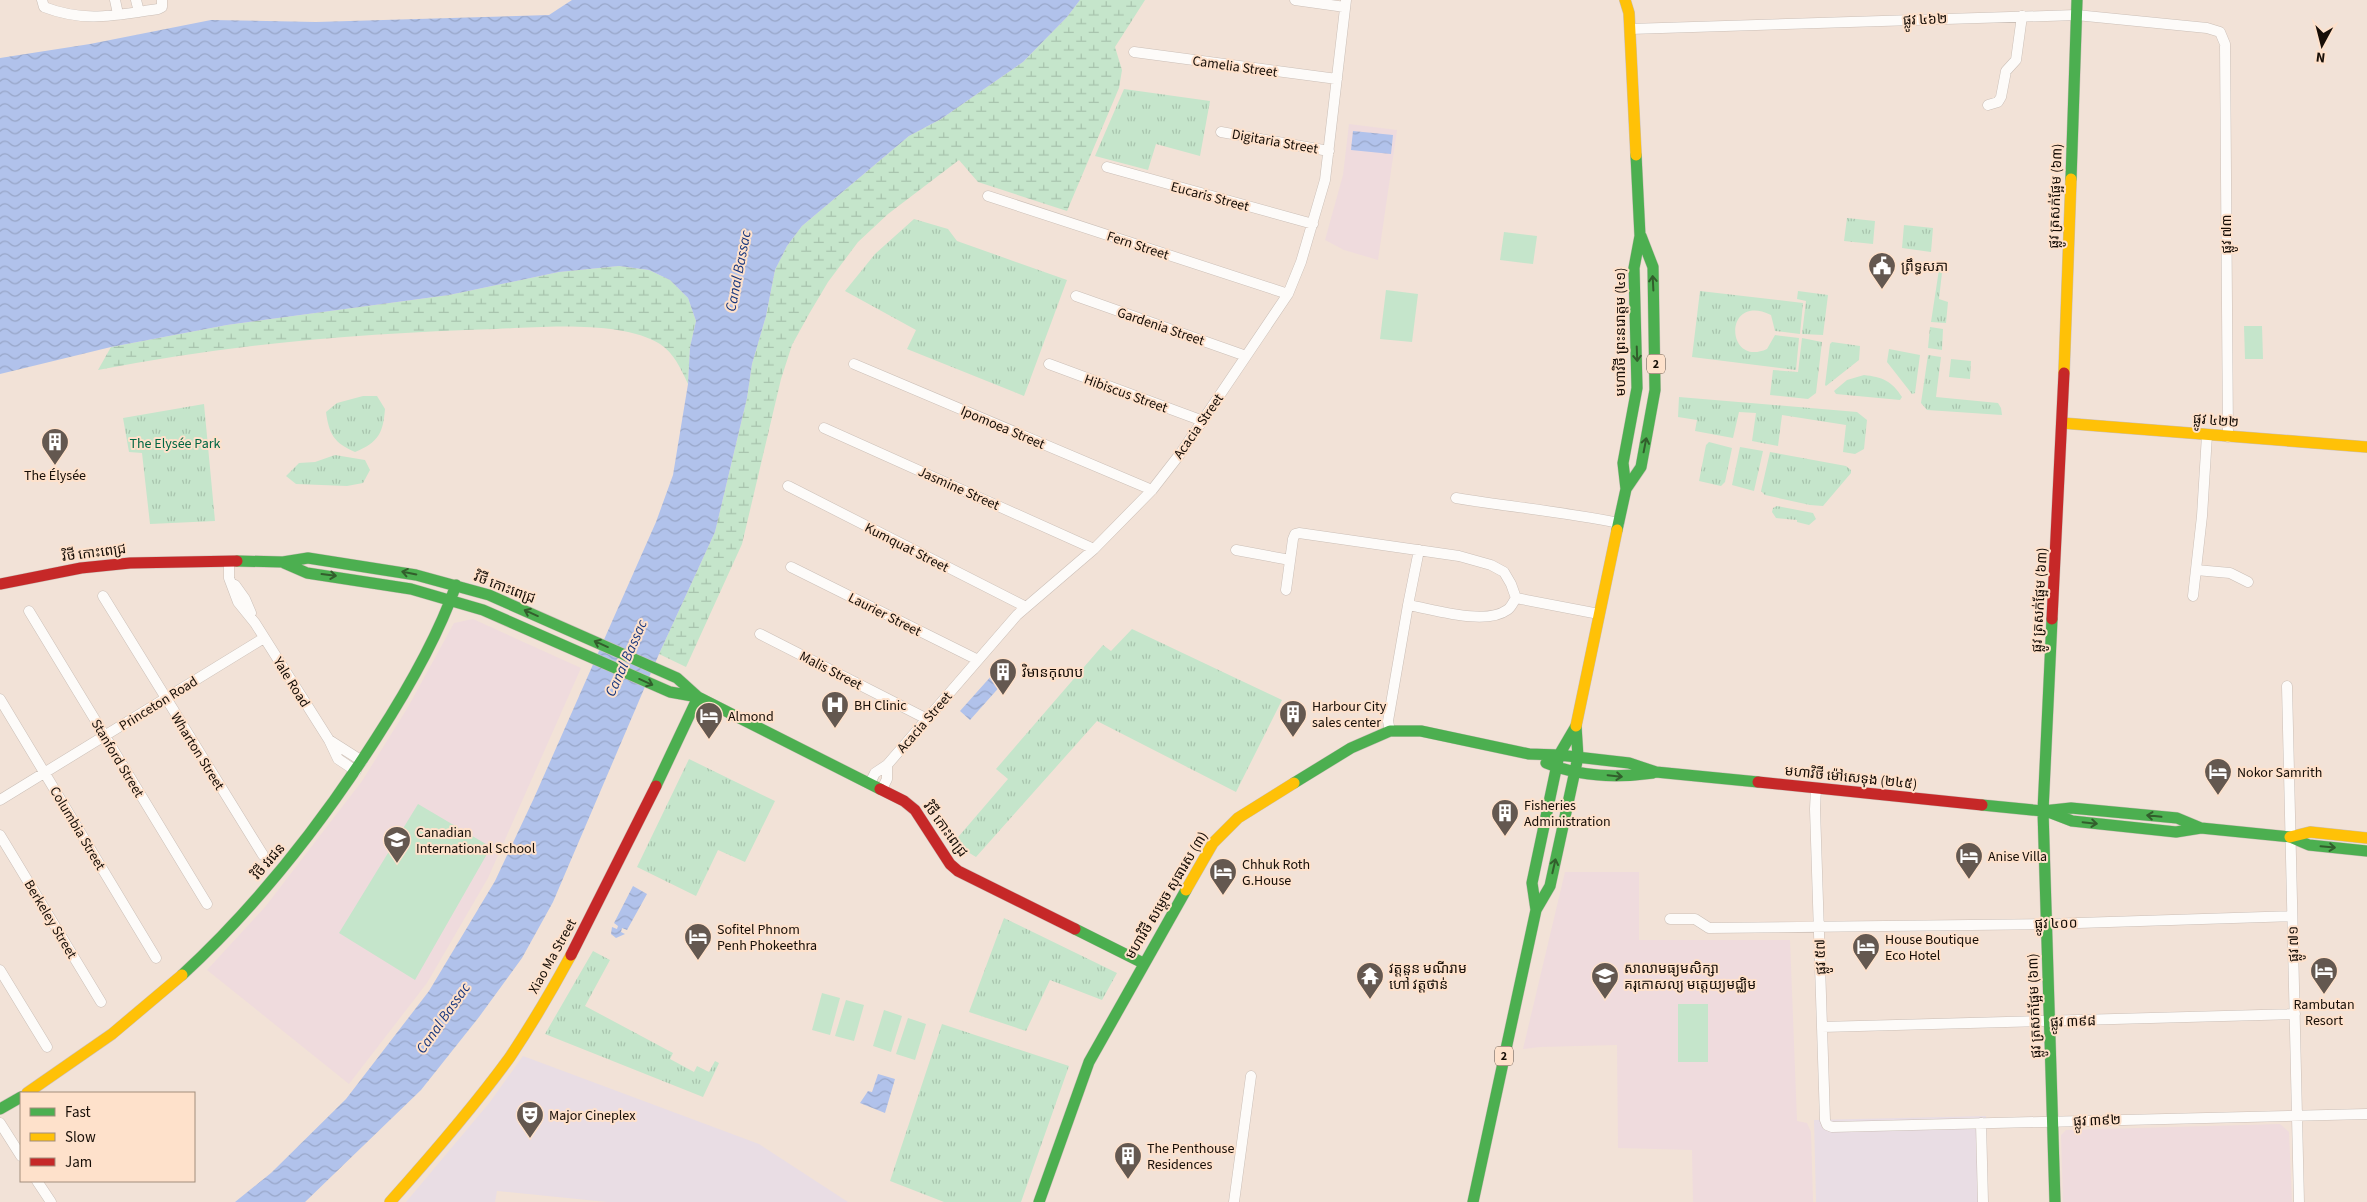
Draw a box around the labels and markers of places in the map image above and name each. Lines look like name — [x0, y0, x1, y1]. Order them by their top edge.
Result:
public building icon: ព្រឹទ្ធសភា — [1867, 251, 1897, 290]
place label: ព្រឹទ្ធសភា — [1901, 257, 1948, 277]
building icon: The Élysée — [40, 427, 70, 466]
place label: The Élysée — [24, 466, 86, 486]
building icon: វិមានកុលាប — [988, 657, 1018, 696]
place label: វិមានកុលាប — [1021, 663, 1083, 683]
hospital icon: BH Clinic — [820, 690, 850, 729]
place label: BH Clinic — [854, 696, 907, 716]
place label: Harbour City sales center — [1312, 697, 1387, 733]
building icon: Harbour City sales center — [1278, 699, 1308, 738]
hotel icon: Almond — [694, 701, 724, 740]
place label: Almond — [728, 707, 774, 727]
hotel icon: Nokor Samrith — [2203, 757, 2233, 796]
place label: Nokor Samrith — [2237, 763, 2322, 783]
place label: Fisheries Administration — [1524, 796, 1611, 832]
building icon: Fisheries Administration — [1490, 798, 1520, 837]
place label: Canadian International School — [416, 823, 536, 859]
school or university icon: Canadian International School — [382, 825, 412, 864]
hotel icon: Anise Villa — [1954, 841, 1984, 880]
place label: Anise Villa — [1988, 847, 2047, 867]
place label: Chhuk Roth G.House — [1242, 855, 1310, 891]
hotel icon: Chhuk Roth G.House — [1208, 857, 1238, 896]
place label: Sofitel Phnom Penh Phokeethra — [717, 920, 817, 956]
hotel icon: Sofitel Phnom Penh Phokeethra — [683, 922, 713, 961]
place label: House Boutique Eco Hotel — [1885, 930, 1979, 966]
hotel icon: House Boutique Eco Hotel — [1851, 932, 1881, 971]
hotel icon: Rambutan Resort — [2309, 956, 2339, 995]
place label: វត្តនួន មណីរាម ហៅ វត្តថាន់ — [1389, 959, 1467, 995]
place label: សាលាមធ្យមសិក្សា គរុកោសល្យ មត្តេយ្យមជ្ឈិម — [1624, 959, 1756, 995]
temple icon: វត្តនួន មណីរាម ហៅ វត្តថាន់ — [1355, 961, 1385, 1000]
school or university icon: សាលាមធ្យមសិក្សា គរុកោសល្យ មត្តេយ្យមជ្ឈិម — [1590, 961, 1620, 1000]
place label: Rambutan Resort — [2293, 995, 2355, 1031]
theatre icon: Major Cineplex — [515, 1100, 545, 1139]
place label: Major Cineplex — [549, 1106, 636, 1126]
place label: The Penthouse Residences — [1147, 1139, 1234, 1175]
building icon: The Penthouse Residences — [1113, 1141, 1143, 1180]

